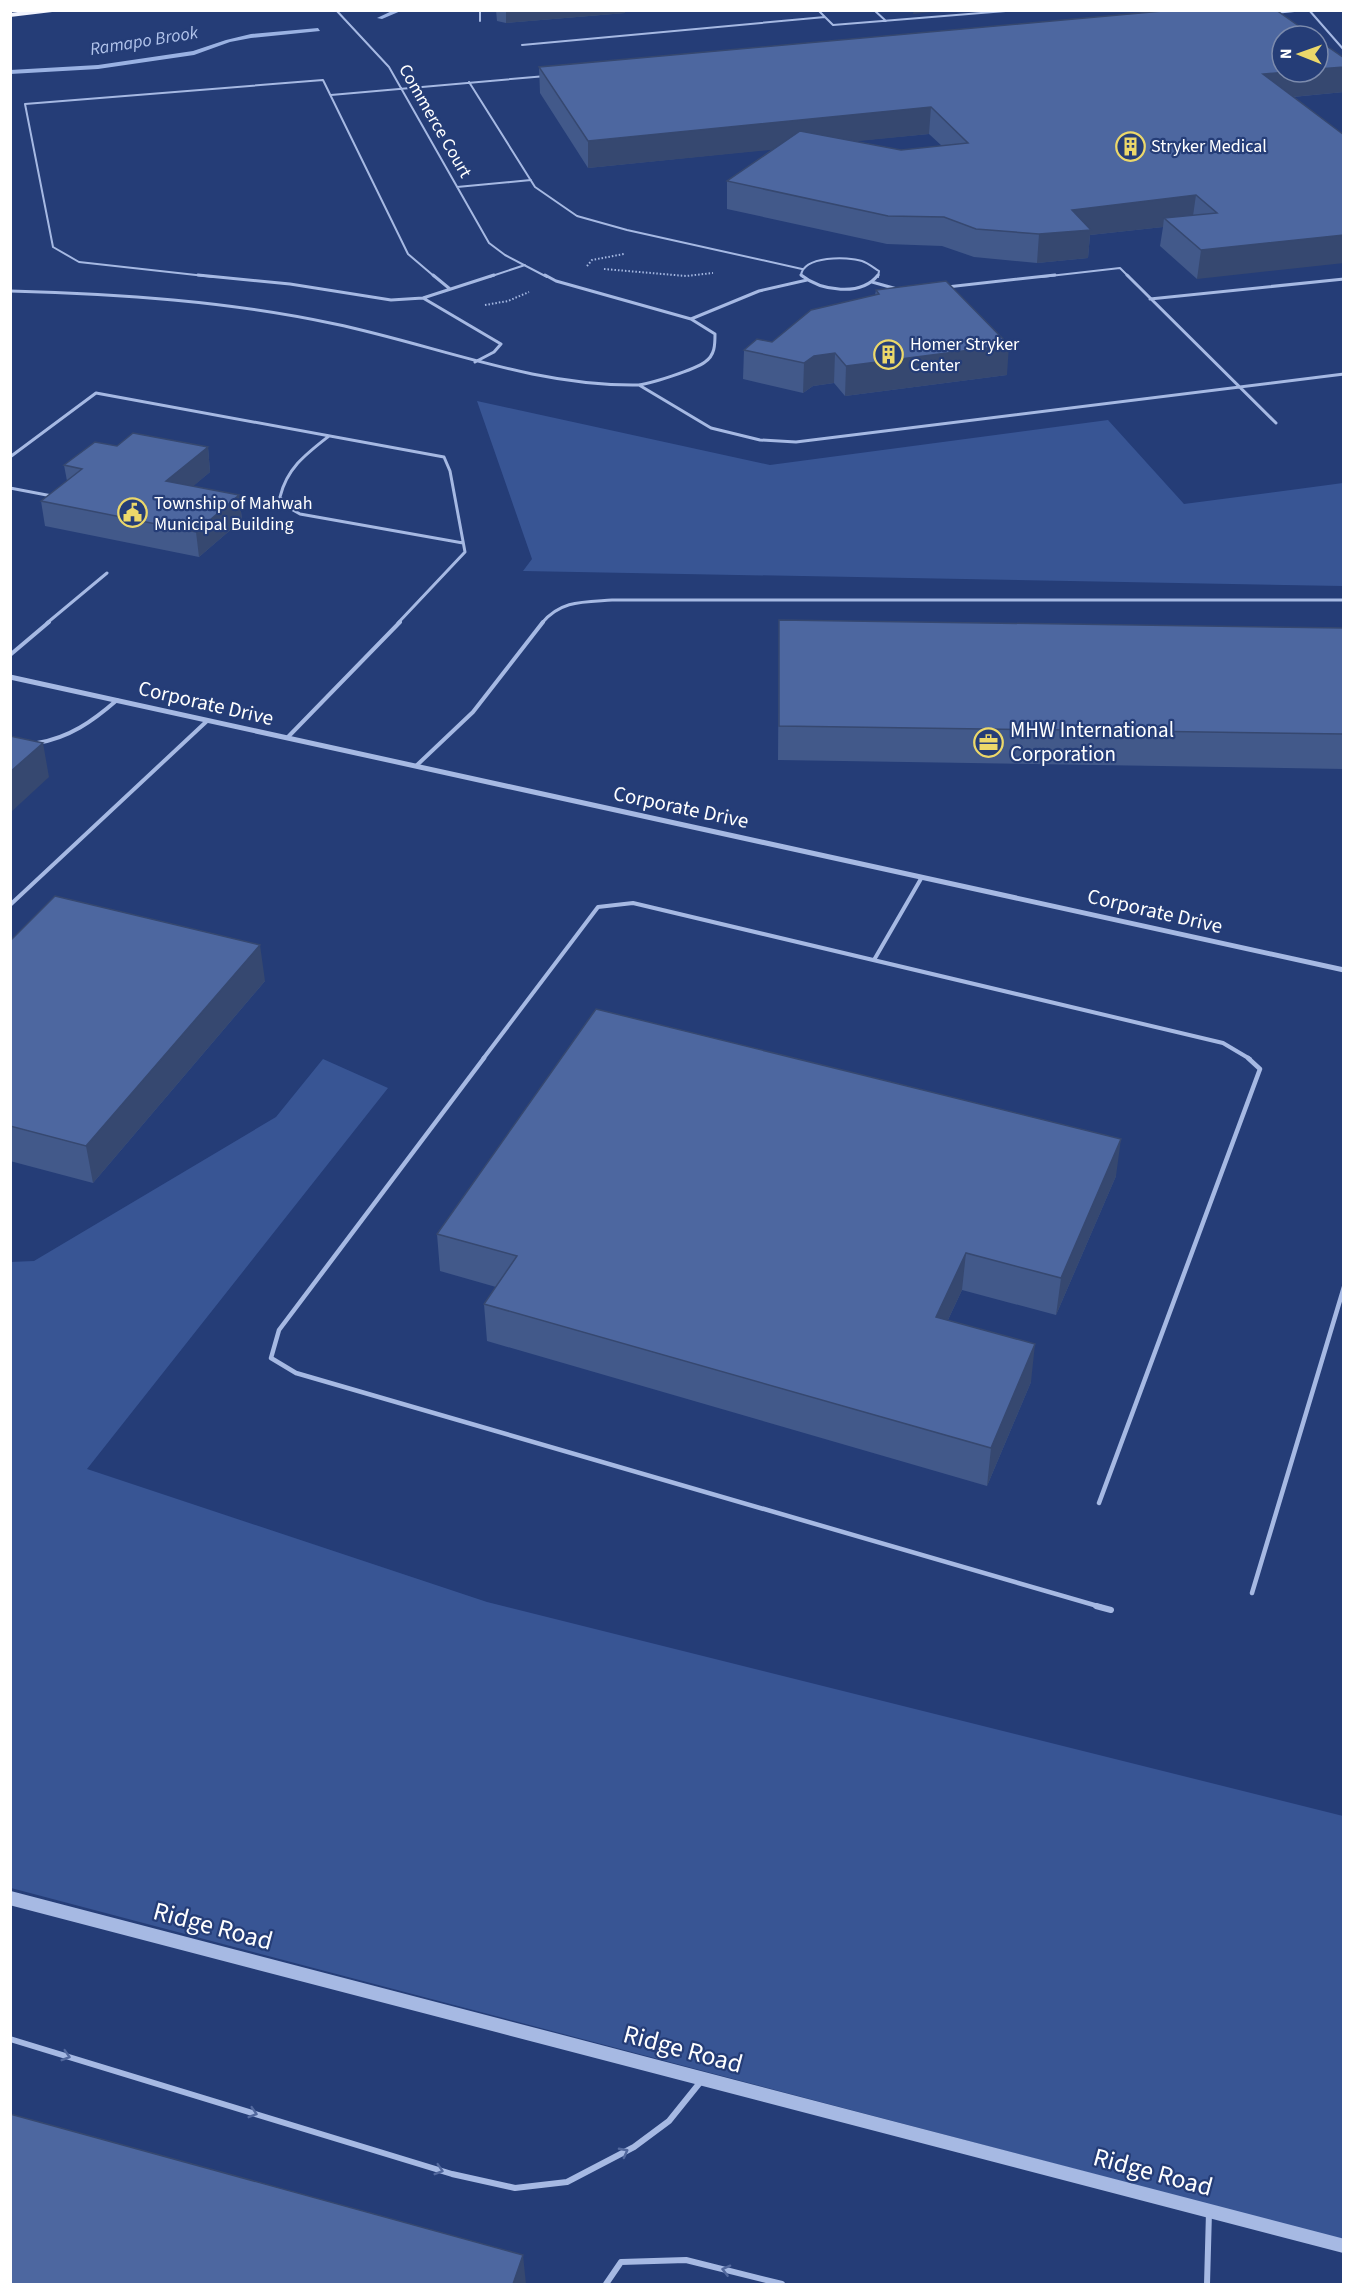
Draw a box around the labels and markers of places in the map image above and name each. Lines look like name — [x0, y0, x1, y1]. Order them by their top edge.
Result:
building icon: Stryker Medical — [1114, 130, 1146, 162]
place label: Stryker Medical — [1151, 134, 1267, 159]
place label: Homer Stryker Center — [910, 332, 1020, 378]
building icon: Homer Stryker Center — [873, 338, 905, 370]
place label: Township of Mahwah Municipal Building — [154, 491, 312, 537]
public building icon: Township of Mahwah Municipal Building — [117, 497, 149, 529]
place label: MHW International Corporation — [1010, 715, 1174, 769]
office icon: MHW International Corporation — [973, 726, 1005, 758]

